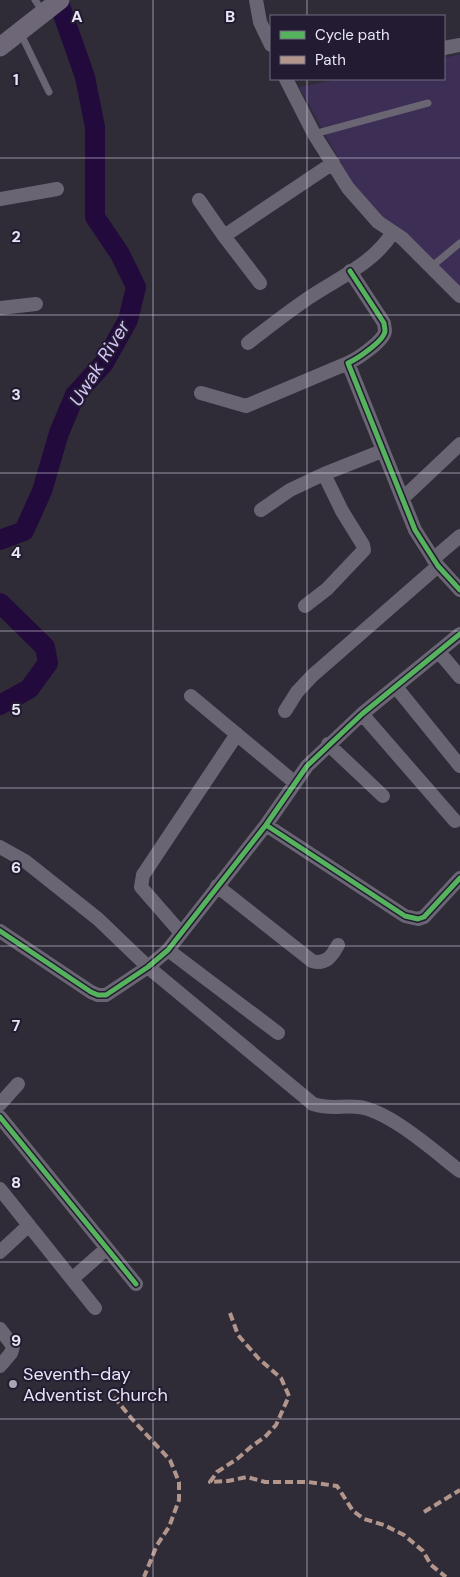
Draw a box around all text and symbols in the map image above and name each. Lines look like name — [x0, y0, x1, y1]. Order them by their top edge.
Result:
text: A — [71, 6, 83, 27]
text: B — [225, 6, 235, 27]
legend — [270, 15, 445, 80]
text: Cycle path — [315, 25, 390, 45]
text: Path — [315, 50, 346, 70]
text: 1 — [13, 69, 19, 90]
text: 2 — [11, 226, 21, 247]
water label: Uwak River — [63, 315, 136, 411]
text: 3 — [11, 384, 21, 405]
text: 4 — [11, 542, 21, 563]
text: 5 — [11, 699, 21, 720]
text: 6 — [11, 857, 21, 878]
text: 7 — [12, 1015, 21, 1036]
text: 8 — [11, 1172, 21, 1193]
text: 9 — [11, 1330, 21, 1351]
place label: Seventh-day Adventist Church — [23, 1362, 168, 1407]
marker: Seventh-day Adventist Church — [7, 1378, 19, 1390]

